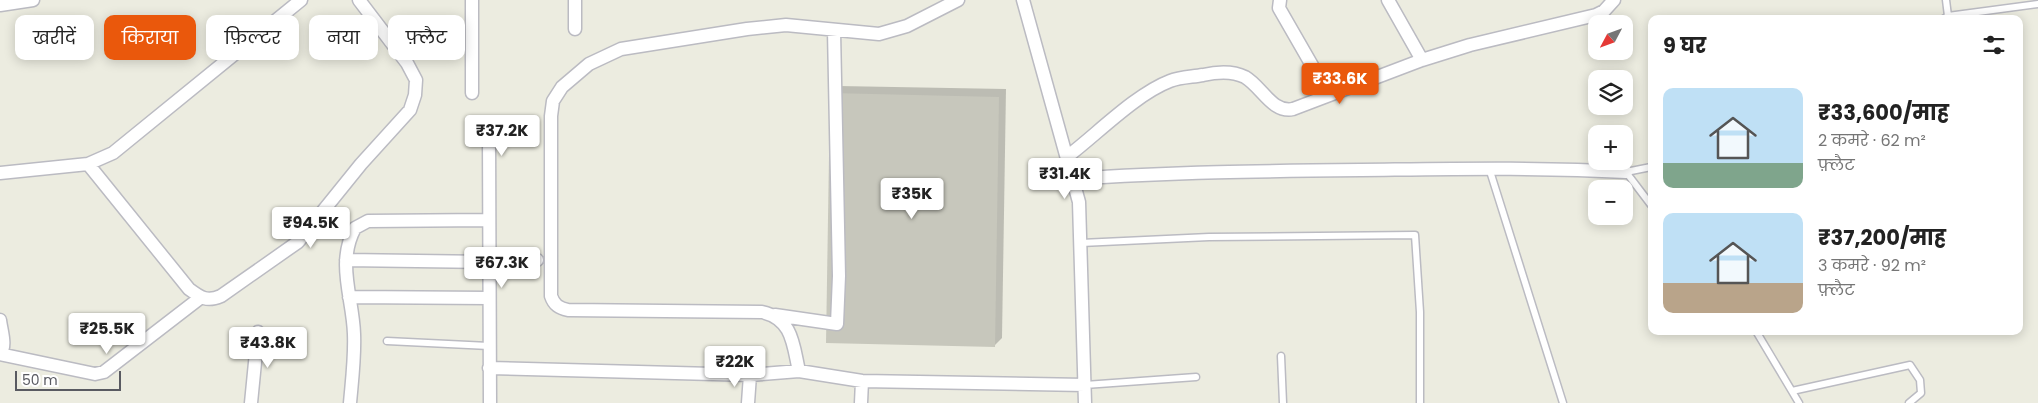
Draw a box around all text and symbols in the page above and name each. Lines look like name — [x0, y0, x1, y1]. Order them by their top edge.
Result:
chip: खरीदें — [15, 15, 94, 60]
chip: किराया — [104, 15, 196, 60]
chip: फ़िल्टर — [206, 15, 299, 60]
chip: नया — [309, 15, 378, 60]
chip: फ़्लैट — [388, 15, 465, 60]
north arrow — [1588, 15, 1632, 60]
map controls — [1588, 15, 1633, 225]
text: 9 घर — [1663, 31, 1706, 60]
icon: filters — [1980, 31, 2008, 59]
pin: ₹33.6K — [1299, 62, 1381, 105]
text: ₹33.6K — [1313, 67, 1367, 90]
button: layers — [1588, 70, 1633, 115]
text: ₹33,600/माह — [1818, 98, 1949, 127]
icon: home — [1703, 108, 1763, 168]
pin: ₹37.2K — [461, 114, 543, 157]
text: ₹37.2K — [476, 119, 528, 142]
button: + — [1588, 125, 1633, 170]
text: 2 कमरे · 62 m² — [1818, 129, 1926, 152]
text: फ़्लैट — [1818, 154, 1855, 177]
pin: ₹31.4K — [1024, 158, 1106, 200]
text: ₹31.4K — [1039, 162, 1091, 185]
pin: ₹35K — [882, 178, 942, 220]
button: − — [1588, 180, 1633, 225]
text: ₹35K — [892, 182, 932, 205]
pin: ₹94.5K — [270, 206, 352, 249]
text: ₹94.5K — [283, 211, 339, 234]
text: ₹37,200/माह — [1818, 223, 1946, 252]
icon: home — [1703, 233, 1763, 293]
pin: ₹67.3K — [461, 246, 543, 289]
text: ₹67.3K — [475, 251, 529, 274]
text: 3 कमरे · 92 m² — [1818, 254, 1926, 277]
text: फ़्लैट — [1818, 279, 1855, 302]
pin: ₹25.5K — [66, 312, 148, 355]
text: ₹25.5K — [79, 317, 135, 340]
pin: ₹43.8K — [227, 326, 309, 369]
text: ₹43.8K — [240, 331, 296, 354]
pin: ₹22K — [705, 346, 765, 388]
text: ₹22K — [716, 350, 755, 373]
scale bar — [15, 368, 121, 391]
text: 50 m — [22, 370, 58, 390]

